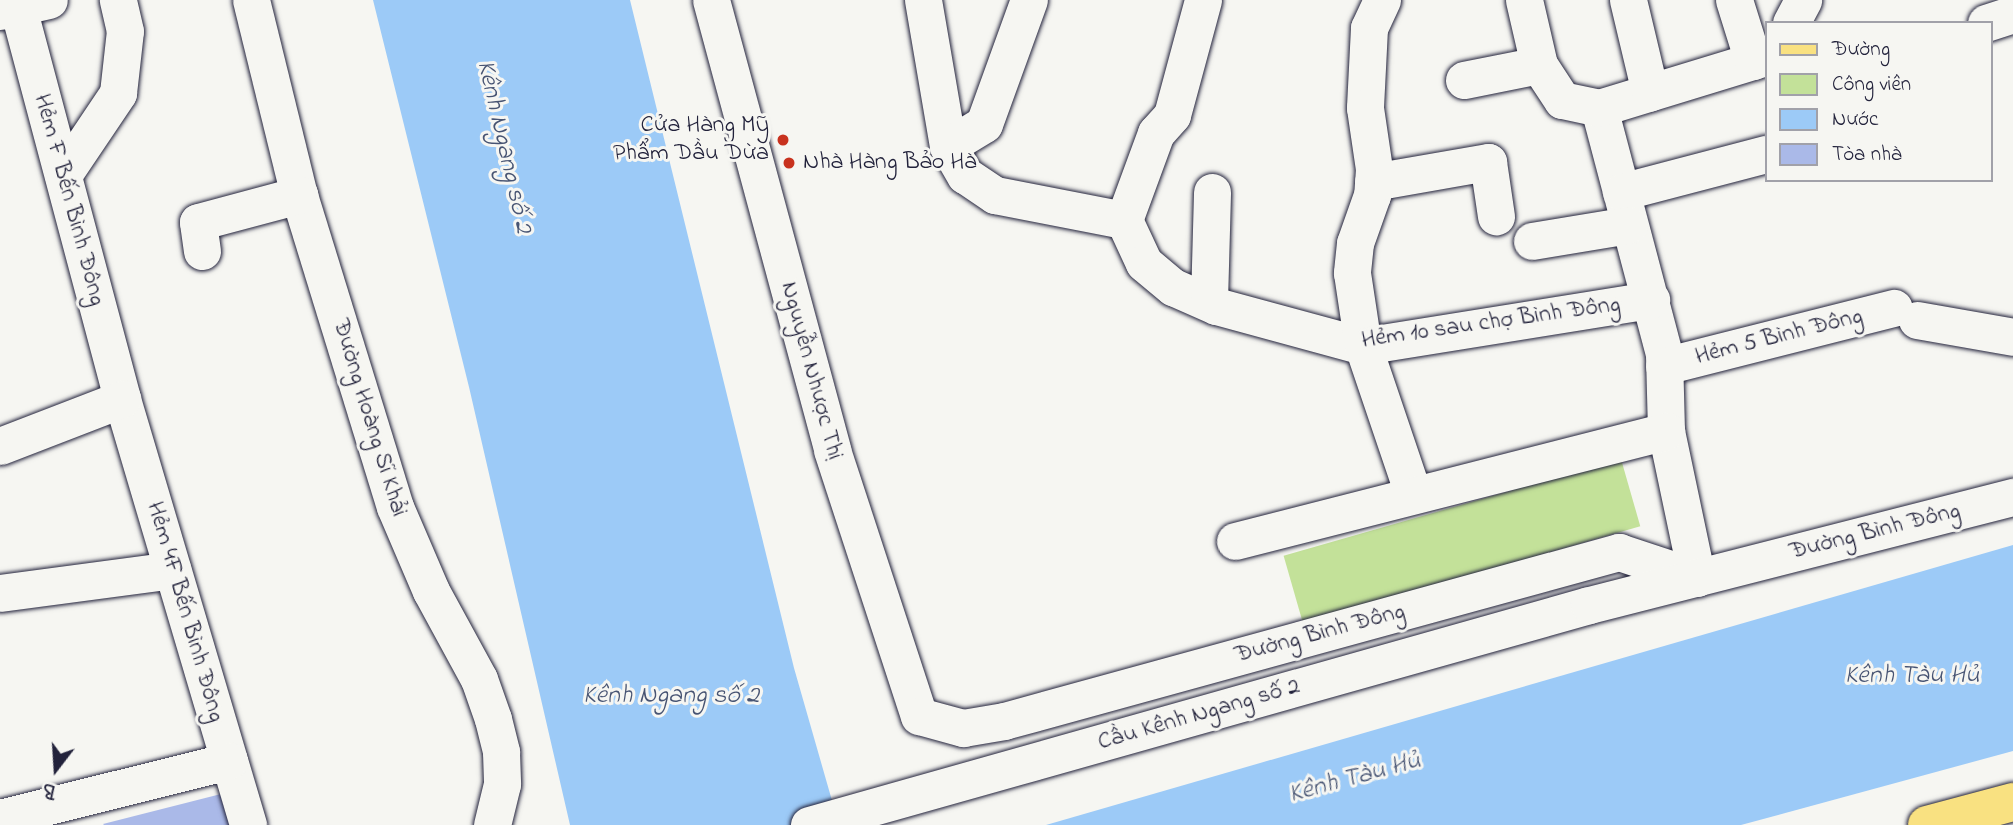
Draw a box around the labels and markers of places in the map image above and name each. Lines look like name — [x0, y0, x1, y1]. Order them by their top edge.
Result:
place label: Cửa Hàng Mỹ Phẩm Dầu Dừa — [613, 112, 769, 168]
marker: Cửa Hàng Mỹ Phẩm Dầu Dừa — [775, 132, 791, 148]
place label: Nhà Hàng Bảo Hà — [803, 149, 976, 177]
marker: Nhà Hàng Bảo Hà — [781, 155, 797, 171]

